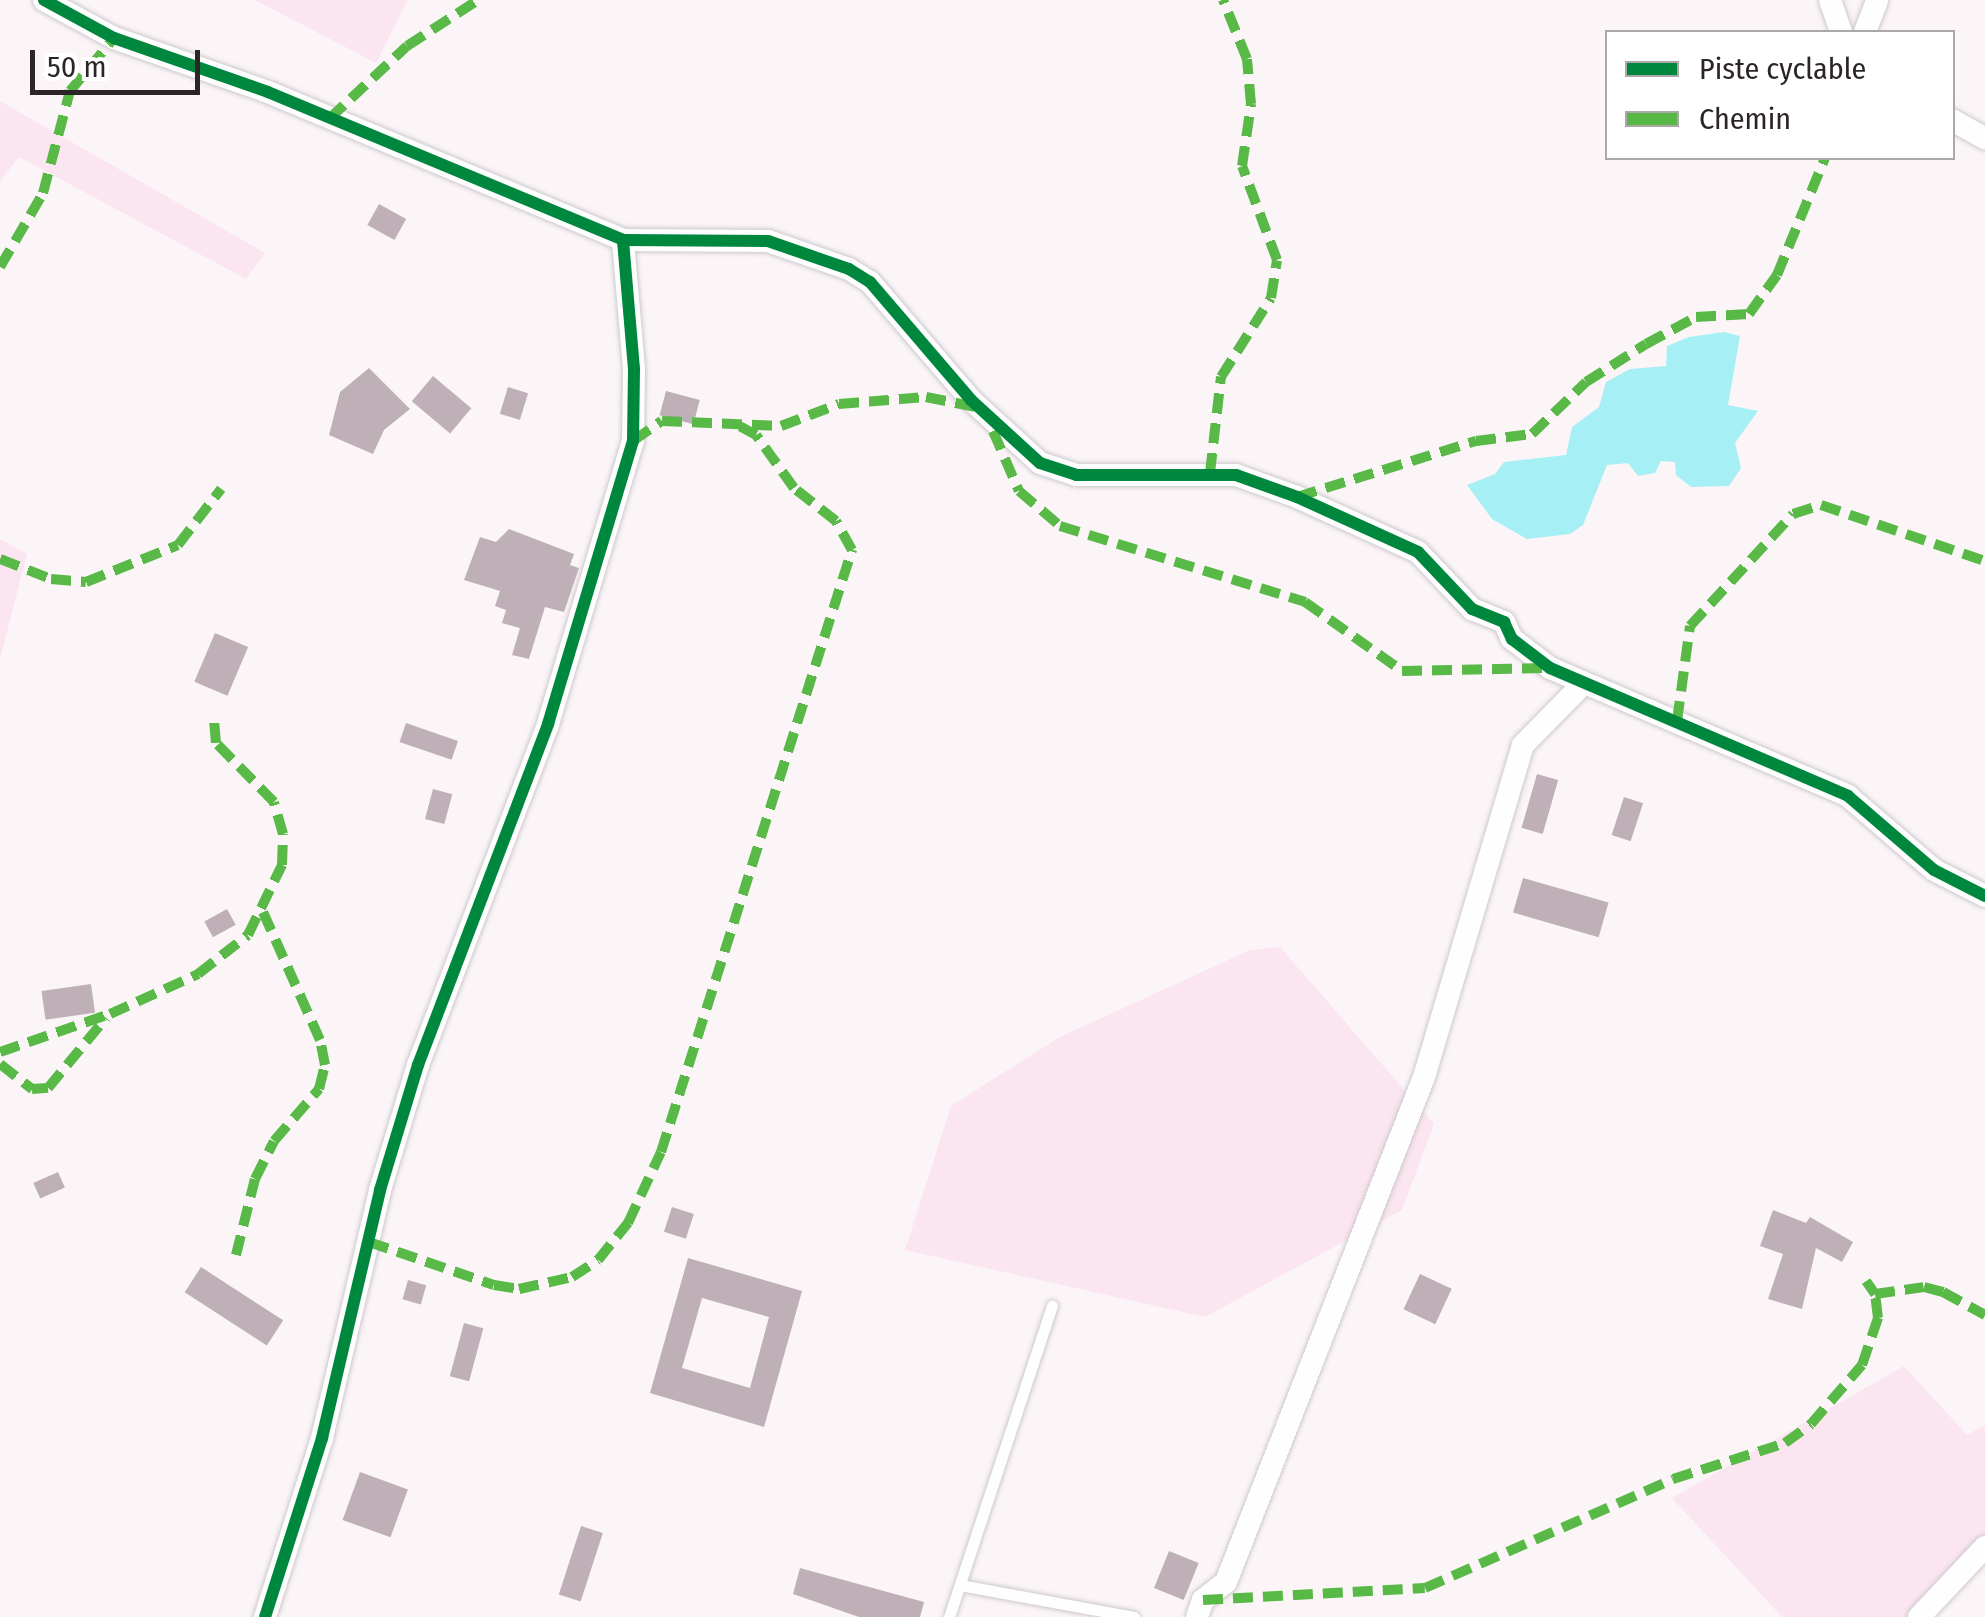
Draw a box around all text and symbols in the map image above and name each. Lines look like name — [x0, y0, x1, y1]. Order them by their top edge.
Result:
scale bar — [35, 30, 205, 92]
legend — [1605, 30, 1955, 160]
text: 50 m — [47, 49, 107, 85]
text: Piste cyclable — [1699, 51, 1866, 87]
text: Chemin — [1699, 101, 1791, 137]

